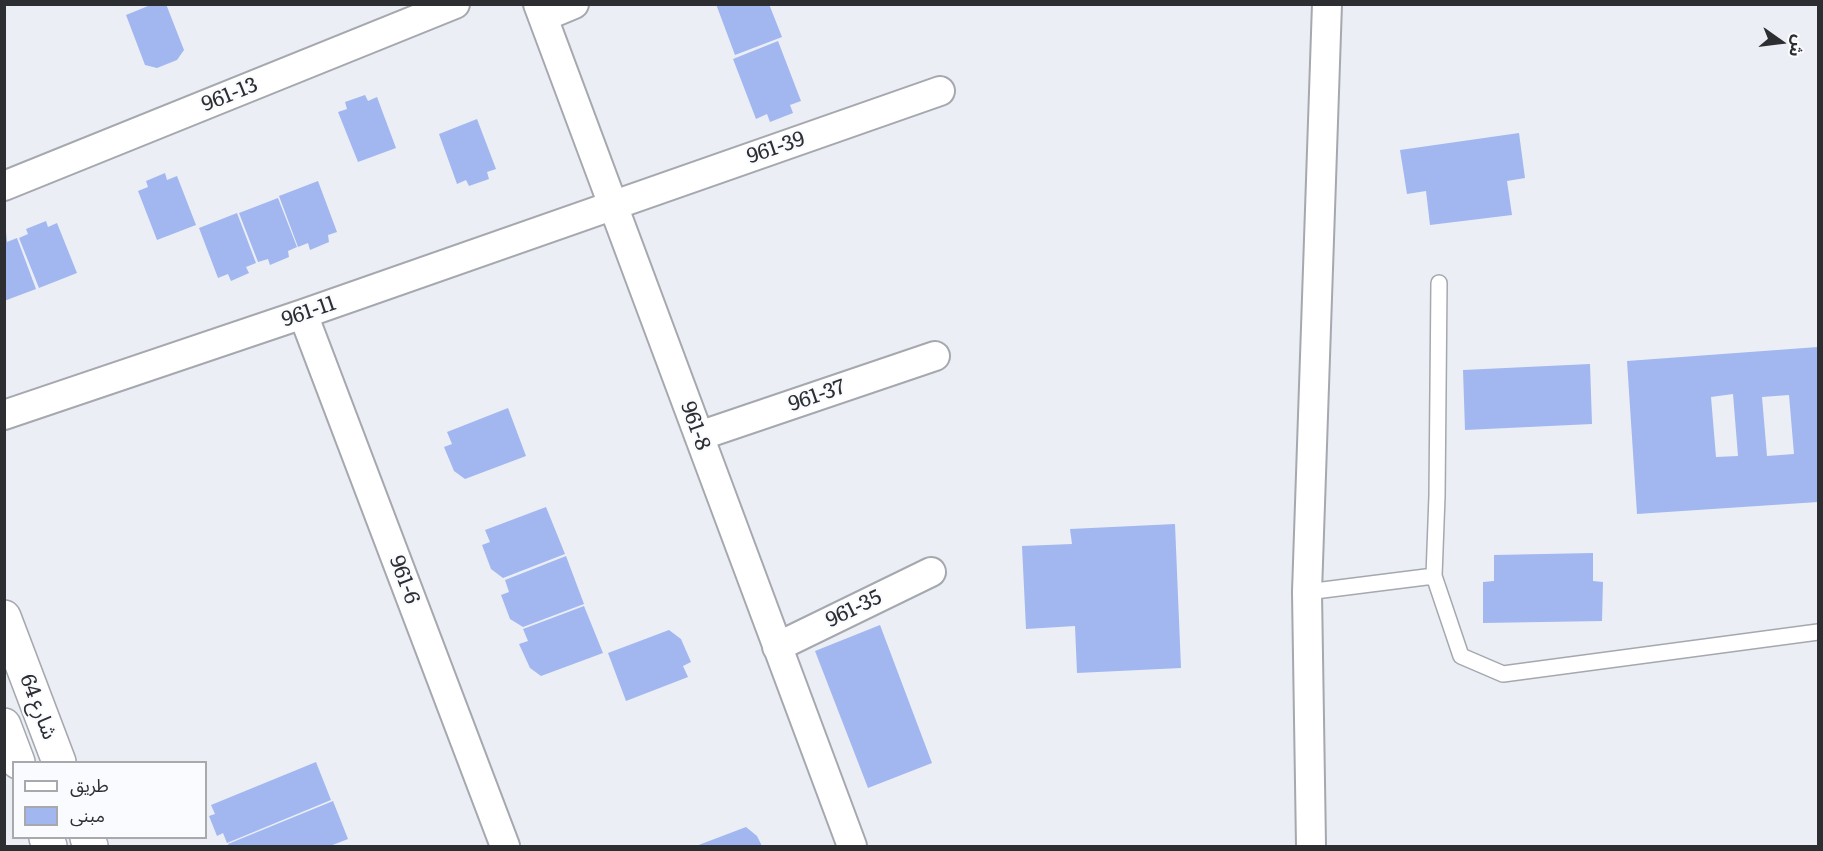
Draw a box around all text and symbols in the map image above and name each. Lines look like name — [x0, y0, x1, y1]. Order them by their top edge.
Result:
north arrow — [1751, 12, 1811, 72]
text: ش — [1784, 33, 1813, 60]
street label: 961-13 — [198, 72, 262, 118]
street label: 961-39 — [744, 126, 808, 170]
street label: 961-11 — [279, 291, 339, 333]
street label: 961-37 — [785, 375, 849, 417]
street label: 961-8 — [675, 398, 715, 454]
street label: 961-6 — [383, 552, 425, 608]
street label: 961-35 — [822, 585, 886, 633]
street label: شارع 64 — [14, 671, 62, 743]
legend — [12, 761, 207, 839]
text: طريق — [70, 771, 109, 798]
text: مبنى — [70, 801, 105, 828]

